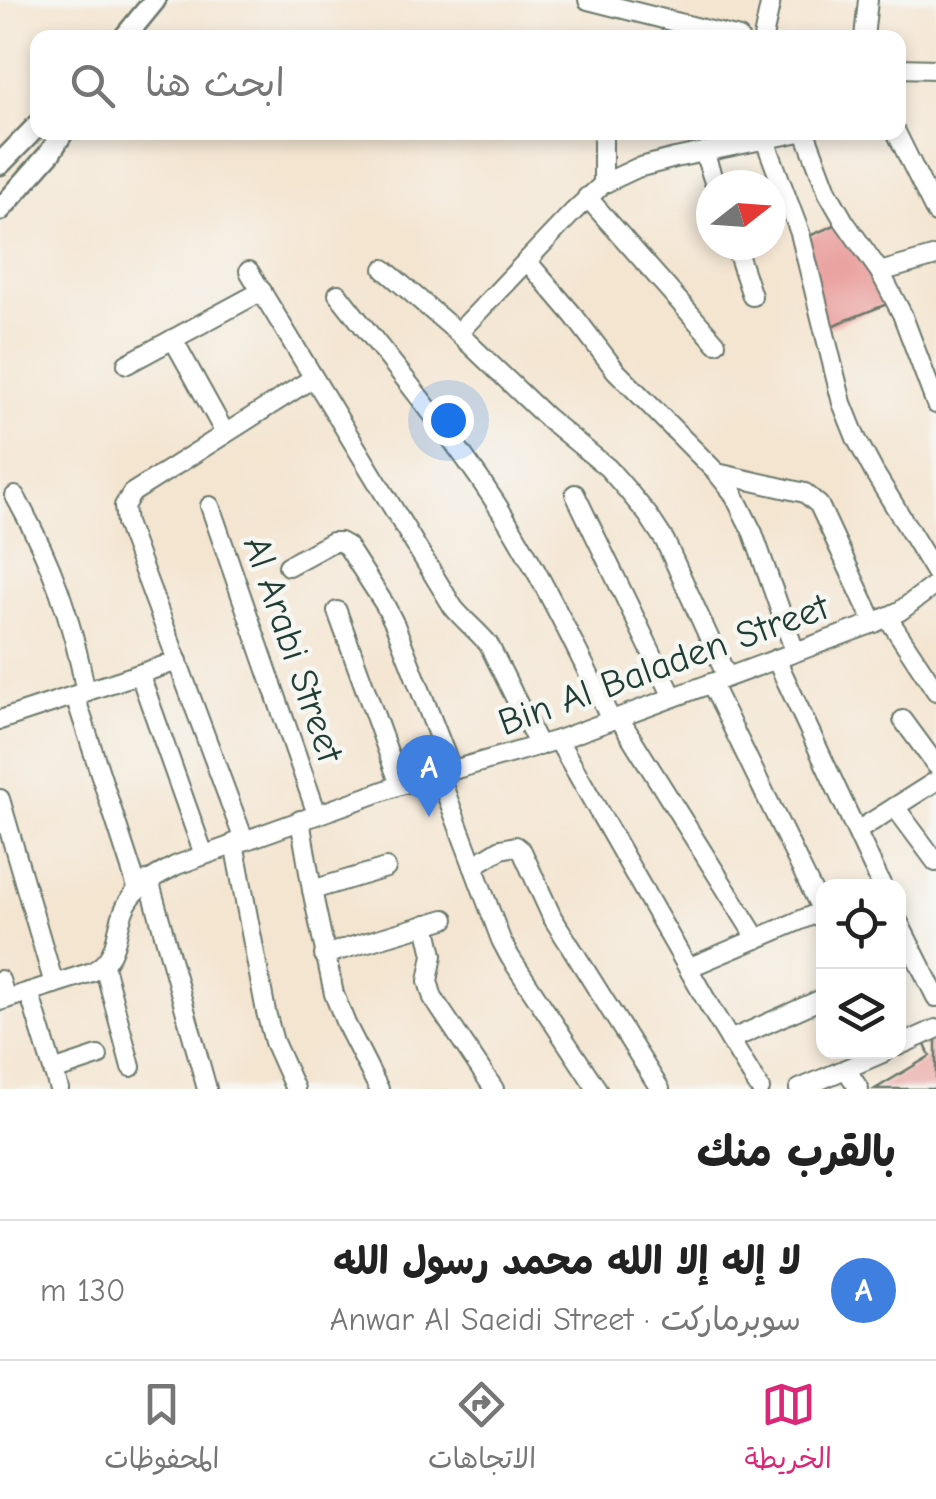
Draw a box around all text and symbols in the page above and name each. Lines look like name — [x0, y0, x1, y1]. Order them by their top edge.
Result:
search box — [30, 30, 906, 140]
icon: search — [65, 58, 120, 113]
text: ابحث هنا — [145, 62, 285, 106]
north arrow — [696, 170, 786, 260]
your location — [423, 395, 474, 446]
street label: Al Arabi Street — [234, 531, 353, 769]
street label: Bin Al Baladen Street — [492, 584, 835, 745]
pin: A — [396, 734, 462, 817]
map controls — [816, 879, 906, 1059]
button: locate — [816, 879, 906, 969]
button: layers — [816, 969, 906, 1059]
text: بالقرب منك — [697, 1128, 896, 1177]
text: لا إله إلا الله محمد رسول الله — [333, 1240, 801, 1284]
text: 130 m — [40, 1272, 126, 1309]
text: A — [855, 1272, 872, 1309]
text: سوبرماركت · Anwar Al Saeidi Street — [330, 1301, 801, 1338]
tab: المحفوظات — [104, 1377, 220, 1483]
tab: الاتجاهات — [428, 1377, 536, 1483]
tab: الخريطة — [744, 1377, 832, 1483]

